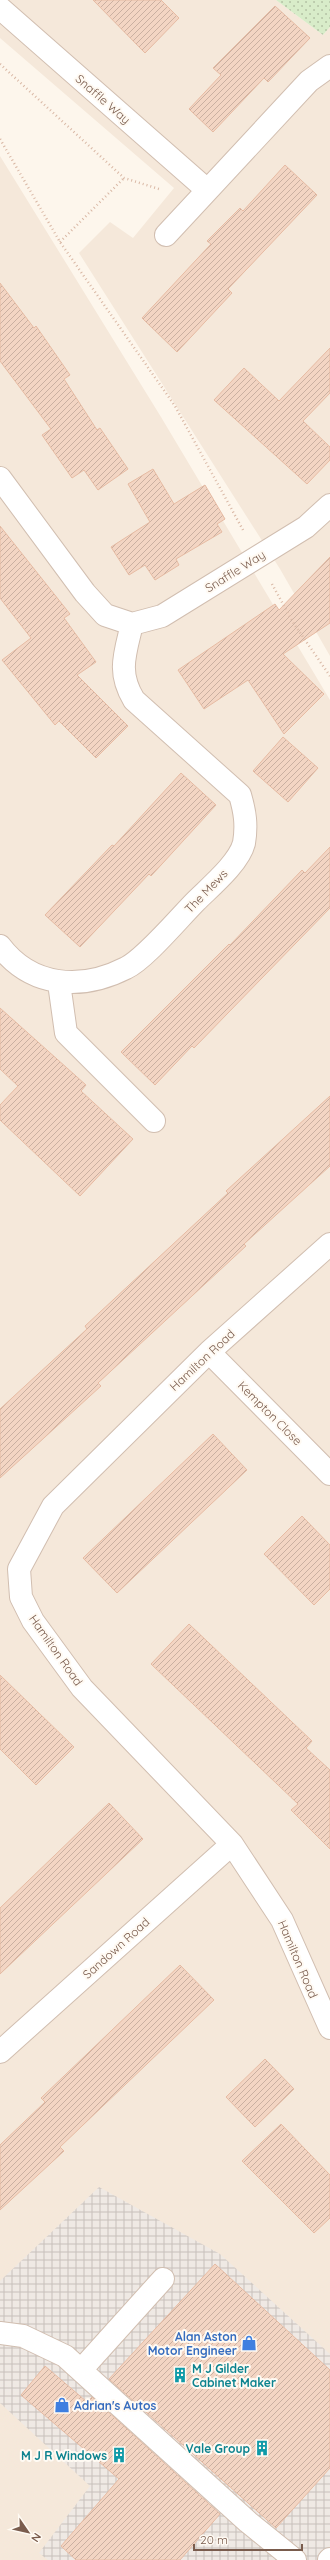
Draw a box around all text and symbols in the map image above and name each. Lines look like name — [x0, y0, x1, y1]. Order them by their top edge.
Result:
street label: Snaffle Way — [72, 71, 134, 127]
street label: Snaffle Way — [202, 547, 268, 595]
street label: The Mews — [181, 866, 231, 916]
street label: Hamilton Road — [166, 1326, 238, 1394]
street label: Kempton Close — [235, 1378, 305, 1448]
street label: Hamilton Road — [26, 1612, 86, 1688]
street label: Sandown Road — [80, 1914, 152, 1982]
street label: Hamilton Road — [275, 1918, 321, 2000]
place label: Alan Aston Motor Engineer — [148, 2329, 237, 2358]
shop icon: Alan Aston Motor Engineer — [240, 2334, 258, 2352]
place label: M J Gilder Cabinet Maker — [192, 2361, 276, 2390]
building icon: M J Gilder Cabinet Maker — [171, 2366, 189, 2384]
shop icon: Adrian's Autos — [53, 2396, 71, 2414]
place label: Adrian's Autos — [74, 2398, 157, 2413]
building icon: Vale Group — [253, 2439, 271, 2457]
place label: Vale Group — [186, 2441, 250, 2456]
building icon: M J R Windows — [110, 2446, 128, 2464]
place label: M J R Windows — [21, 2448, 107, 2463]
north arrow — [8, 2512, 48, 2552]
scale bar — [194, 2526, 302, 2552]
text: N — [28, 2530, 44, 2545]
text: 20 m — [200, 2532, 228, 2547]

